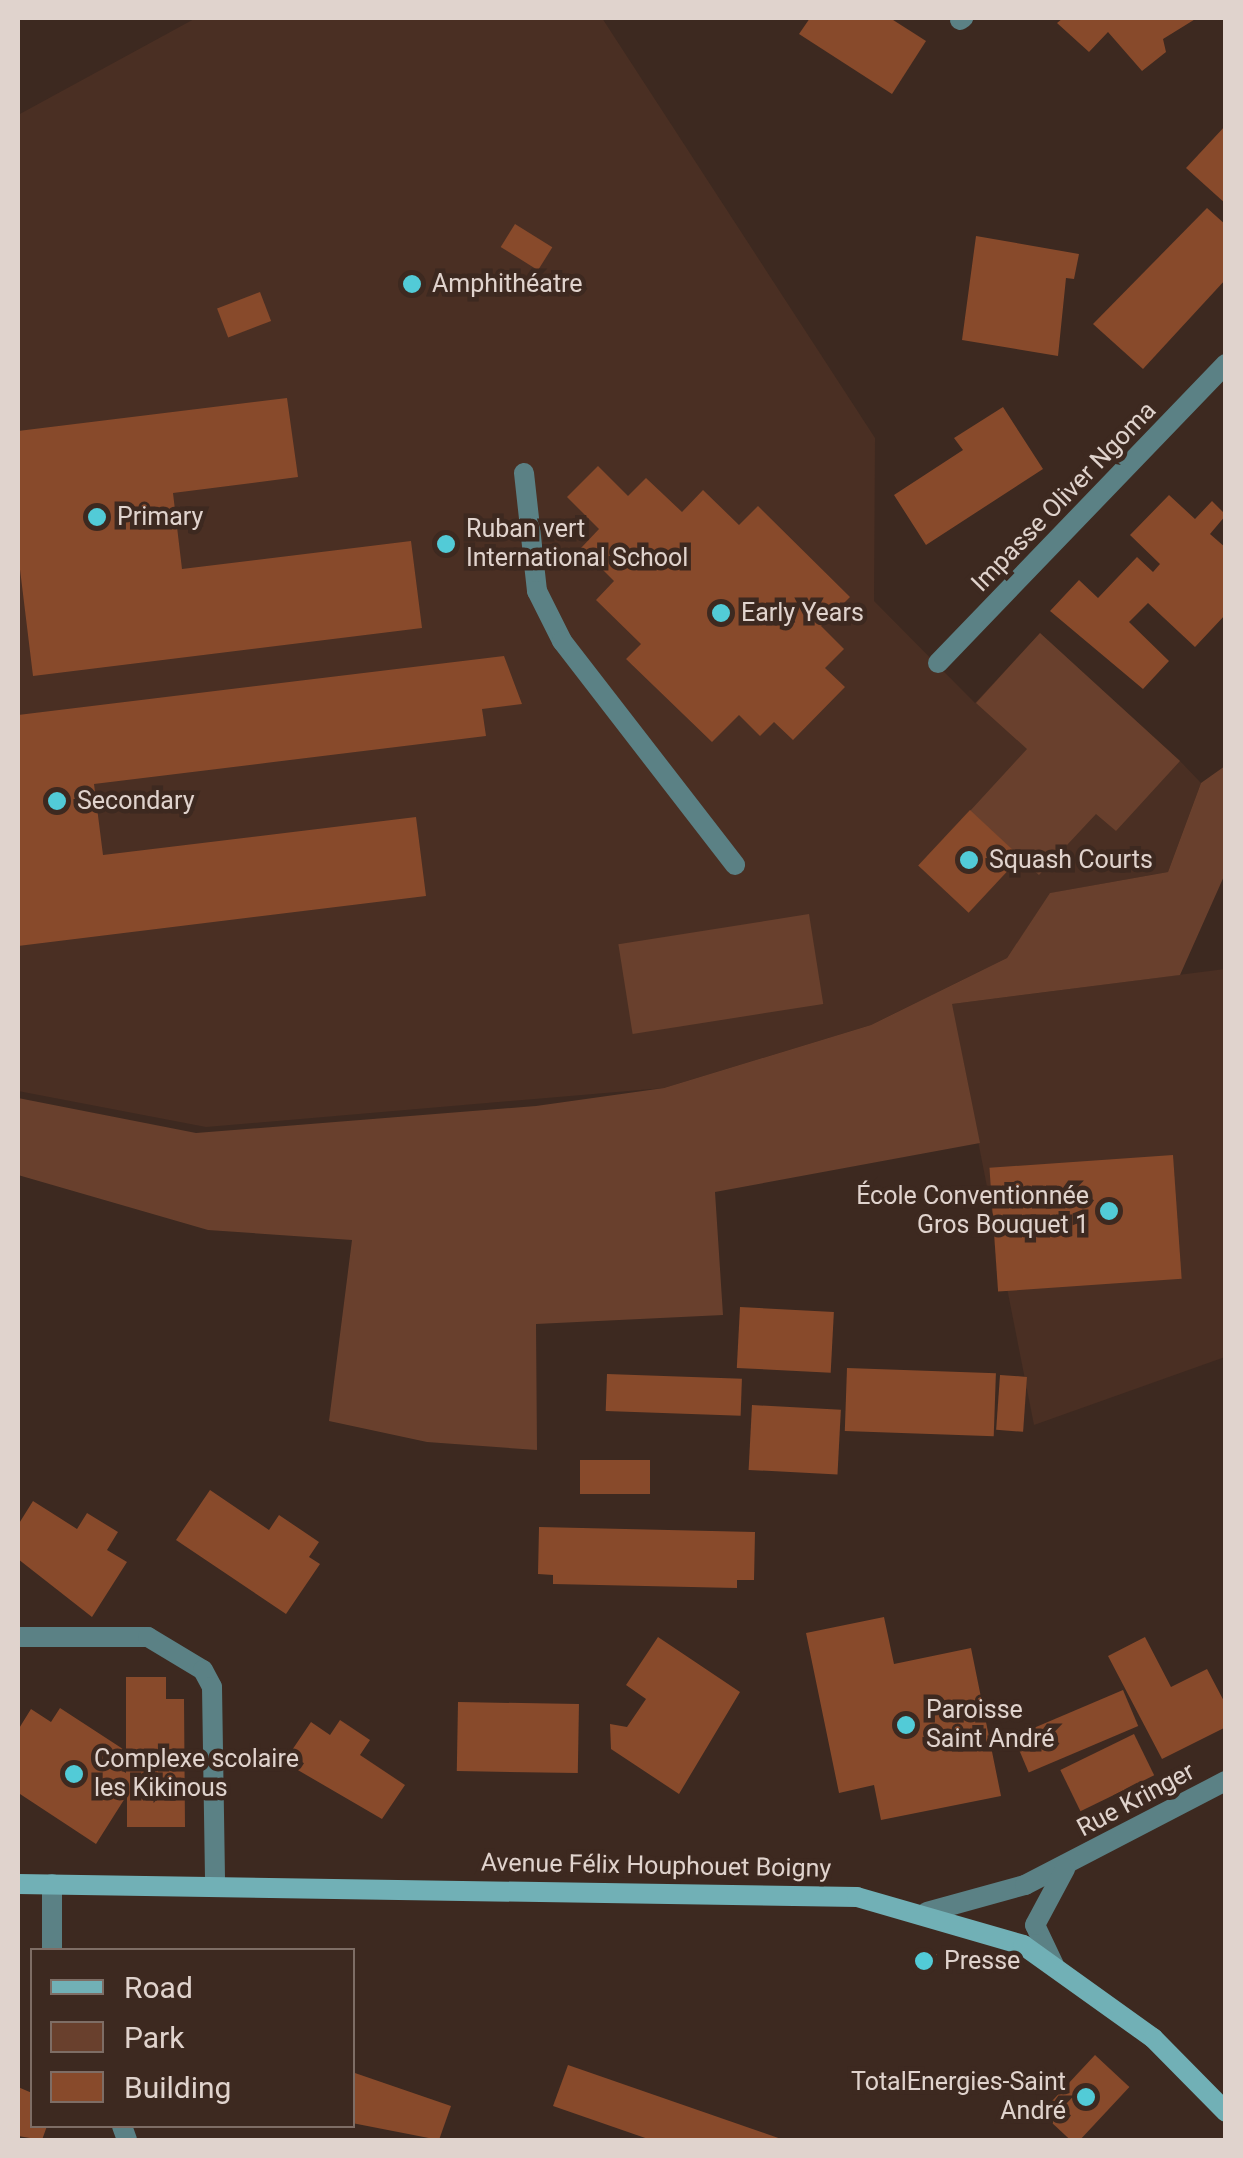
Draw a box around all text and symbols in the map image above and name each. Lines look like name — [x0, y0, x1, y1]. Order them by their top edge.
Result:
place label: Amphithéatre — [432, 269, 583, 299]
marker: Amphithéatre — [401, 273, 423, 295]
street label: Impasse Oliver Ngoma — [966, 396, 1162, 598]
place label: Primary — [117, 502, 203, 532]
marker: Primary — [86, 506, 108, 528]
place label: Ruban vert International School — [466, 515, 688, 574]
marker: Ruban vert International School — [435, 533, 457, 555]
place label: Early Years — [741, 598, 864, 628]
marker: Early Years — [710, 602, 732, 624]
place label: Secondary — [77, 786, 194, 816]
marker: Secondary — [46, 790, 68, 812]
place label: Squash Courts — [989, 845, 1153, 875]
marker: Squash Courts — [958, 849, 980, 871]
place label: École Conventionnée Gros Bouquet 1 — [856, 1182, 1089, 1241]
marker: École Conventionnée Gros Bouquet 1 — [1098, 1200, 1120, 1222]
place label: Paroisse Saint André — [926, 1696, 1054, 1755]
marker: Paroisse Saint André — [895, 1714, 917, 1736]
place label: Complexe scolaire les Kikinous — [94, 1745, 299, 1804]
street label: Rue Kringer — [1072, 1757, 1200, 1843]
marker: Complexe scolaire les Kikinous — [63, 1763, 85, 1785]
street label: Avenue Félix Houphouet Boigny — [481, 1848, 831, 1884]
place label: Presse — [944, 1946, 1020, 1976]
legend — [30, 1948, 355, 2128]
marker: Presse — [913, 1950, 935, 1972]
text: Road — [124, 1970, 193, 2005]
text: Park — [124, 2020, 184, 2055]
place label: TotalEnergies-Saint André — [851, 2068, 1066, 2127]
text: Building — [124, 2070, 231, 2105]
marker: TotalEnergies-Saint André — [1075, 2086, 1097, 2108]

